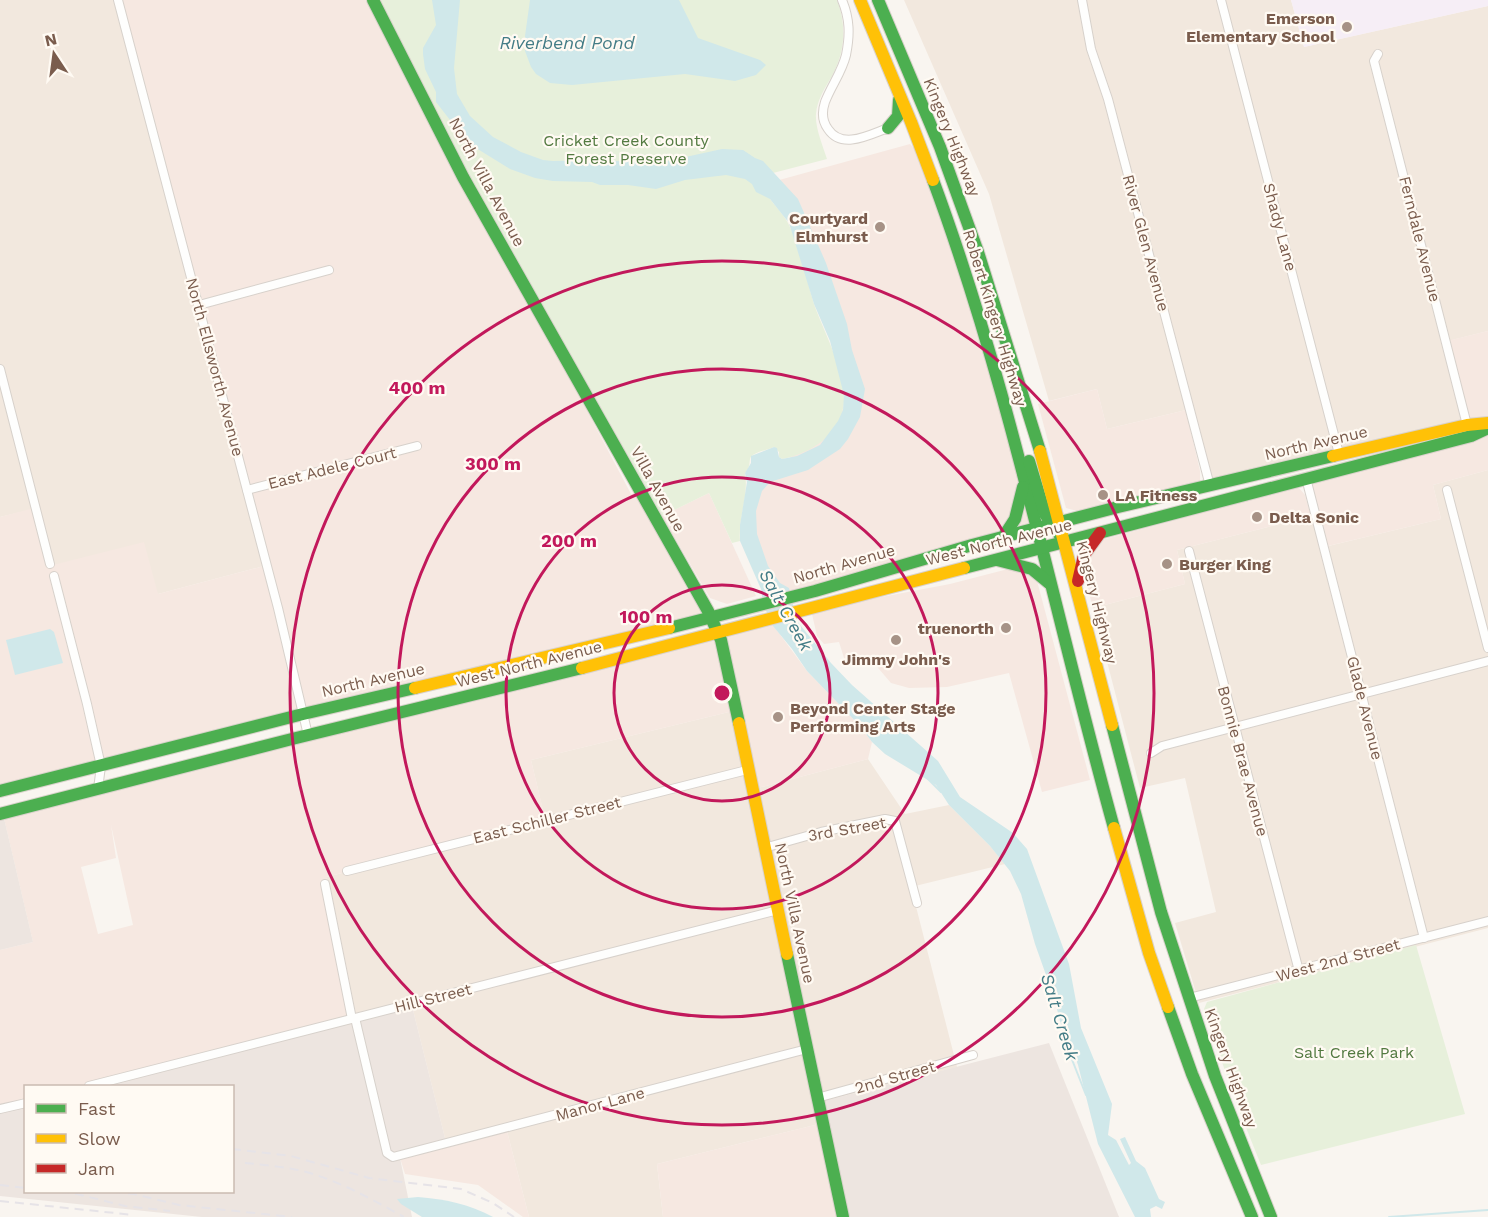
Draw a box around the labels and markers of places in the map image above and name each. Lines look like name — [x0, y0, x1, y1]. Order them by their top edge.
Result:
place label: Emerson Elementary School — [1186, 9, 1336, 46]
marker: Emerson Elementary School — [1340, 20, 1354, 34]
place label: Courtyard Elmhurst — [789, 209, 868, 246]
marker: Courtyard Elmhurst — [873, 220, 887, 234]
place label: LA Fitness — [1115, 486, 1198, 505]
marker: LA Fitness — [1096, 488, 1110, 502]
place label: Delta Sonic — [1269, 508, 1359, 527]
marker: Delta Sonic — [1250, 510, 1264, 524]
place label: Burger King — [1179, 555, 1271, 574]
marker: Burger King — [1160, 557, 1174, 571]
place label: truenorth — [918, 619, 994, 638]
marker: truenorth — [999, 621, 1013, 635]
marker: Jimmy John's — [889, 633, 903, 647]
place label: Jimmy John's — [842, 650, 951, 669]
centre of rings — [712, 683, 732, 703]
place label: Beyond Center Stage Performing Arts — [790, 699, 955, 736]
marker: Beyond Center Stage Performing Arts — [771, 710, 785, 724]

